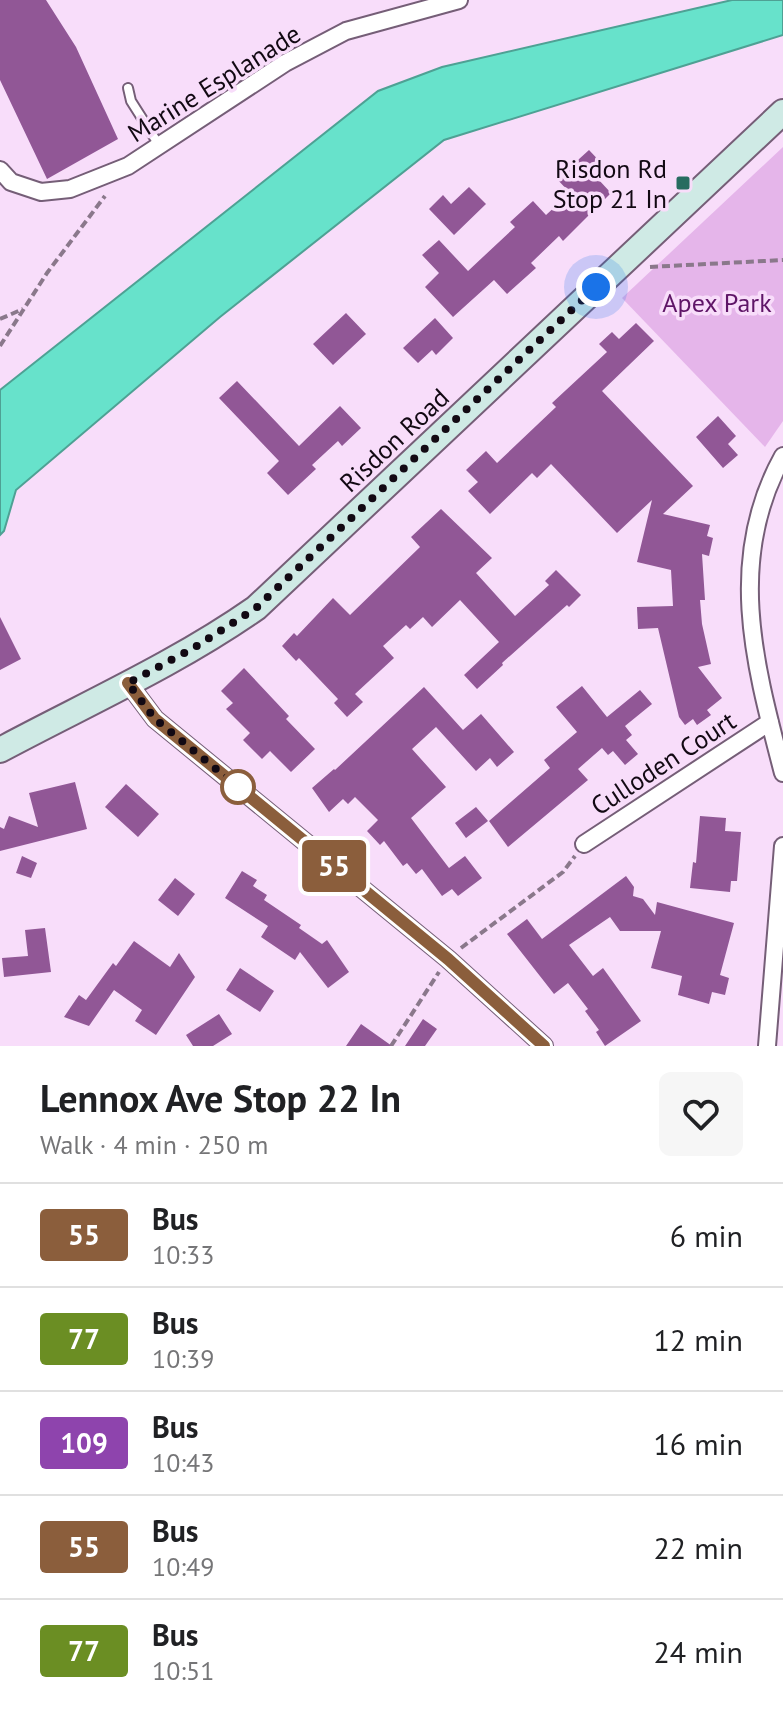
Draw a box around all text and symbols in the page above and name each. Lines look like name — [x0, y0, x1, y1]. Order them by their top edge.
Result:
street label: Marine Esplanade — [122, 17, 306, 149]
place label: Risdon Rd Stop 21 In — [553, 152, 667, 215]
marker: Risdon Rd Stop 21 In — [674, 174, 692, 192]
your location — [576, 267, 616, 307]
park label: Apex Park — [662, 286, 772, 319]
street label: Risdon Road — [332, 381, 456, 499]
street label: Culloden Court — [584, 704, 742, 822]
unlabelled marker — [221, 770, 255, 804]
line badge: 55 — [298, 840, 370, 892]
text: 55 — [318, 847, 350, 884]
button: heart — [659, 1072, 743, 1156]
text: Lennox Ave Stop 22 In — [40, 1073, 401, 1122]
text: Walk · 4 min · 250 m — [40, 1128, 268, 1161]
text: Bus — [152, 1199, 199, 1238]
text: 55 — [68, 1216, 100, 1253]
text: 6 min — [670, 1216, 743, 1255]
text: 10:33 — [152, 1238, 214, 1271]
text: Bus — [152, 1303, 199, 1342]
text: 77 — [68, 1320, 100, 1357]
text: 12 min — [653, 1320, 743, 1359]
text: 10:39 — [152, 1342, 214, 1375]
text: Bus — [152, 1407, 199, 1446]
text: 109 — [60, 1424, 108, 1461]
text: 16 min — [653, 1424, 743, 1463]
text: 10:43 — [152, 1446, 214, 1479]
text: Bus — [152, 1511, 199, 1550]
text: 55 — [68, 1528, 100, 1565]
text: 22 min — [653, 1528, 743, 1567]
text: 10:49 — [152, 1550, 214, 1583]
text: Bus — [152, 1615, 199, 1654]
text: 77 — [68, 1632, 100, 1669]
text: 24 min — [653, 1632, 743, 1671]
text: 10:51 — [152, 1654, 214, 1687]

